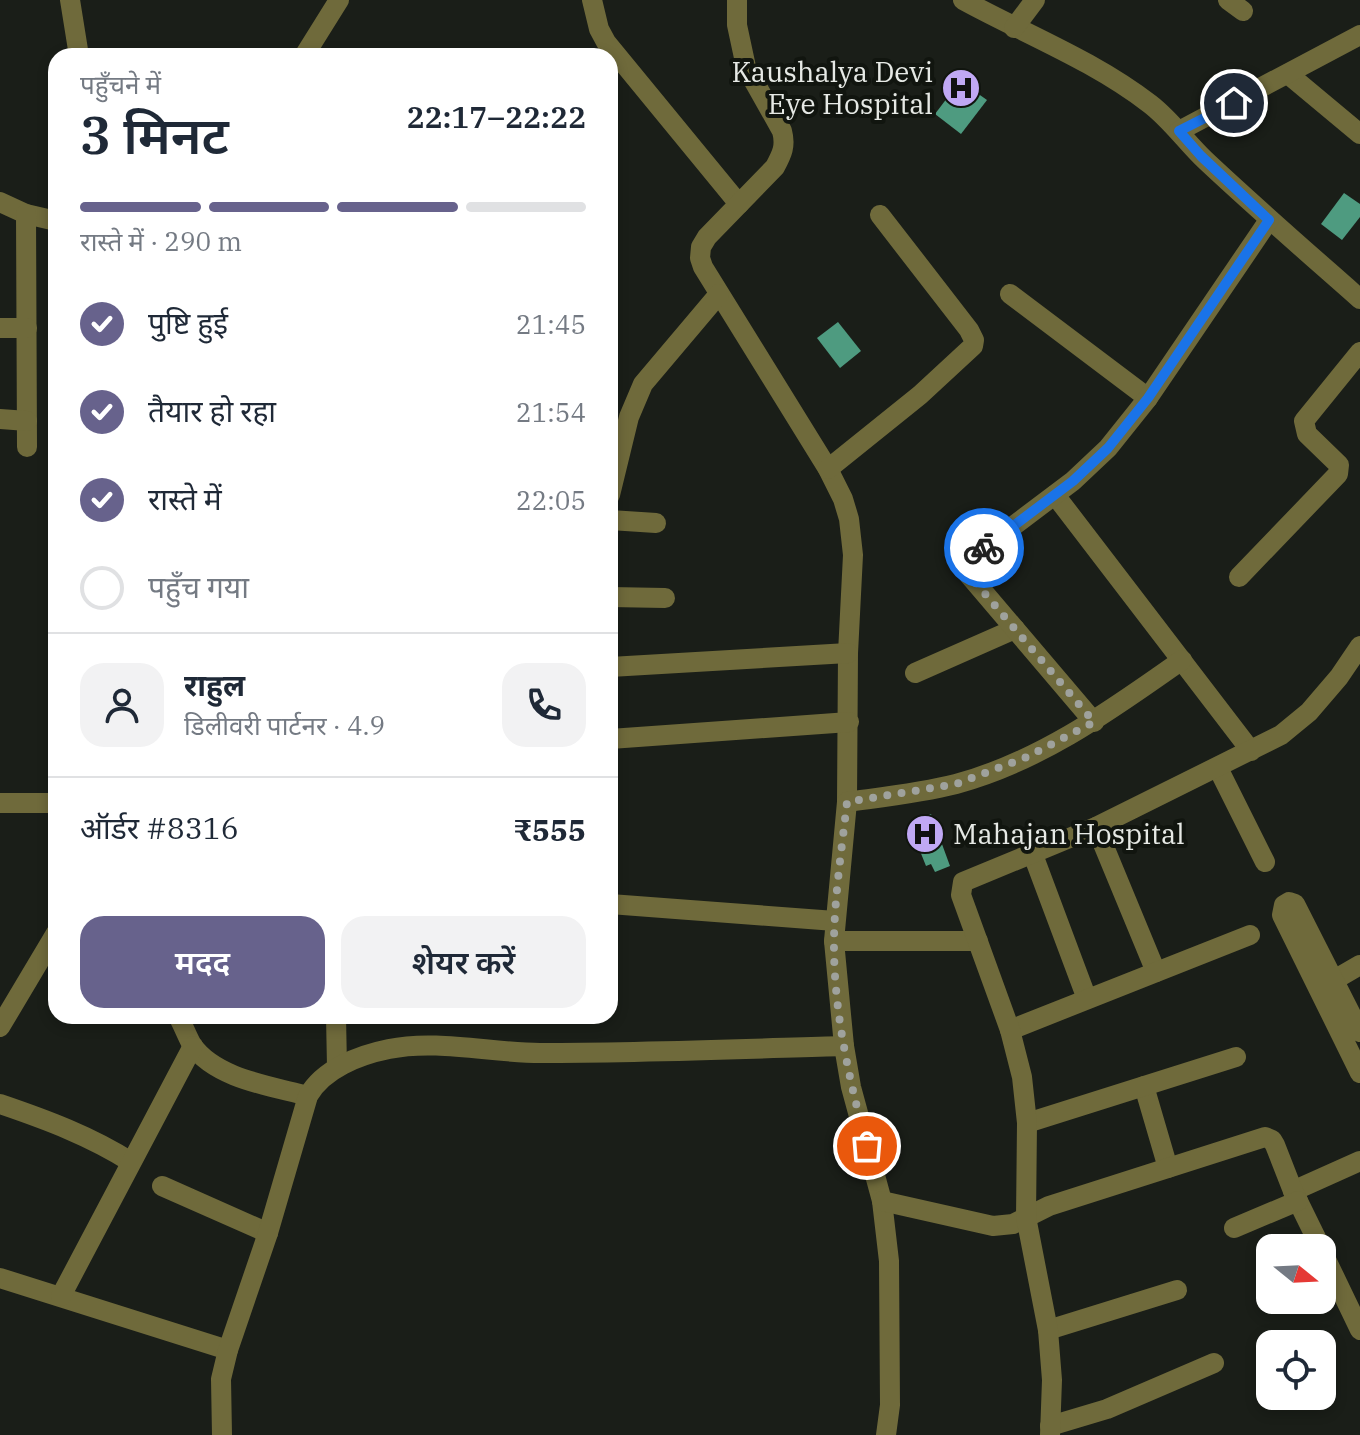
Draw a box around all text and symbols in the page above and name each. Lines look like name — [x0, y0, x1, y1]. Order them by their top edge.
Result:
place label: Kaushalya Devi Eye Hospital — [731, 53, 933, 122]
text: पहुँचने में — [80, 67, 161, 101]
hospital icon: Kaushalya Devi Eye Hospital — [940, 67, 982, 109]
pin — [1200, 69, 1268, 137]
icon: home — [1212, 81, 1256, 125]
text: 22:17–22:22 — [406, 97, 586, 136]
text: 3 मिनट — [80, 101, 229, 168]
text: रास्ते में · 290 m — [80, 224, 242, 258]
icon: check — [80, 302, 124, 346]
text: पुष्टि हुई — [148, 303, 228, 342]
text: 21:45 — [516, 307, 586, 341]
icon: check — [80, 390, 124, 434]
text: तैयार हो रहा — [148, 391, 276, 430]
text: 21:54 — [516, 395, 586, 429]
icon: check — [80, 478, 124, 522]
text: रास्ते में — [148, 479, 222, 518]
text: 22:05 — [516, 483, 586, 517]
courier — [944, 508, 1024, 588]
icon: bike — [962, 526, 1006, 570]
text: पहुँच गया — [148, 567, 249, 606]
button: person — [80, 663, 164, 747]
button: phone — [502, 663, 586, 747]
text: राहुल — [184, 665, 245, 704]
text: डिलीवरी पार्टनर · 4.9 — [184, 708, 385, 742]
text: ऑर्डर #8316 — [80, 808, 239, 847]
text: ₹555 — [513, 810, 586, 849]
hospital icon: Mahajan Hospital — [904, 813, 946, 855]
place label: Mahajan Hospital — [953, 815, 1185, 852]
button: मदद — [80, 916, 325, 1008]
button: शेयर करें — [341, 916, 586, 1008]
pin — [833, 1112, 901, 1180]
icon: bag — [845, 1124, 889, 1168]
north arrow — [1256, 1234, 1336, 1314]
map controls — [1256, 1234, 1336, 1410]
button: locate — [1256, 1330, 1336, 1410]

